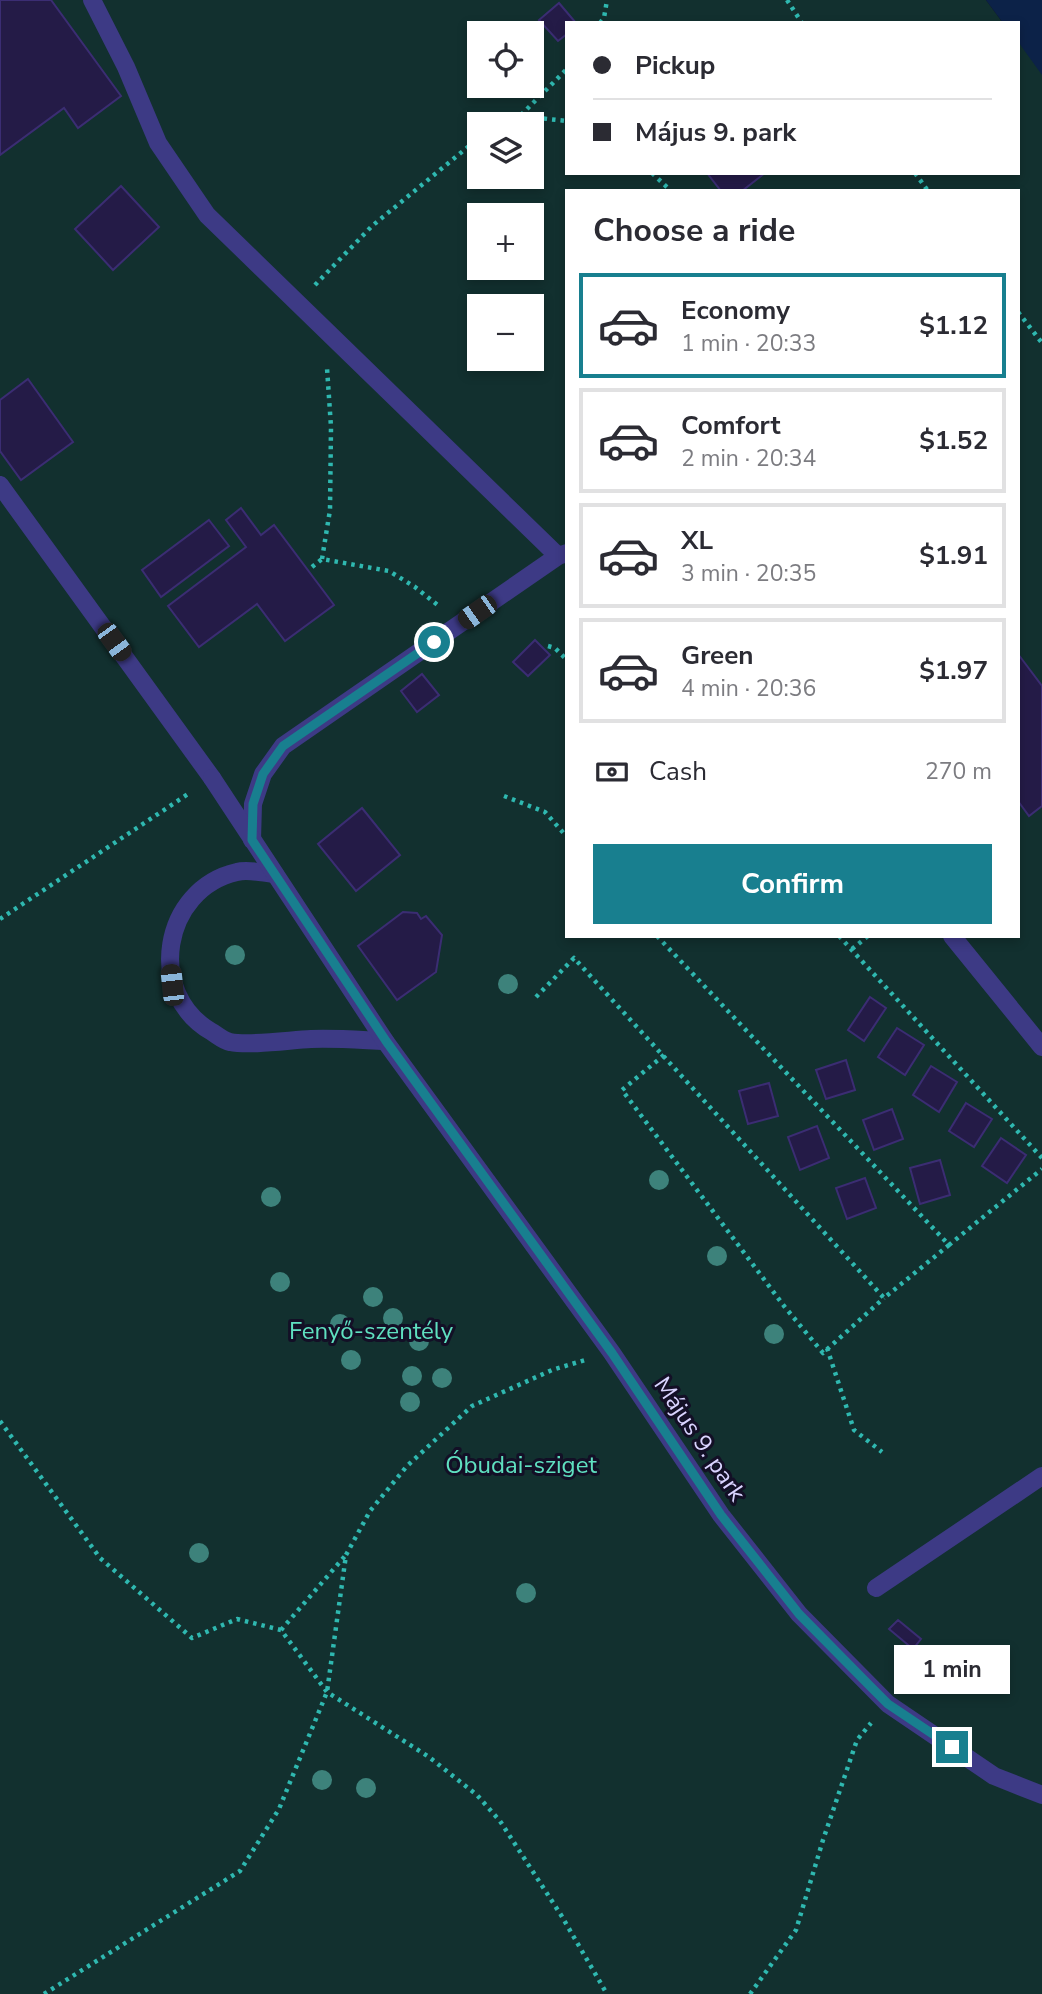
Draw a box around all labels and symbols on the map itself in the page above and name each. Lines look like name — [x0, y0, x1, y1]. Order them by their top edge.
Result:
car — [454, 591, 501, 633]
car — [94, 619, 135, 665]
route start — [418, 626, 450, 658]
car — [160, 963, 185, 1007]
park label: Fenyő-szentély — [289, 1315, 454, 1347]
street label: Május 9. park — [647, 1371, 754, 1508]
park label: Óbudai-sziget — [445, 1449, 597, 1481]
callout: 1 min — [894, 1646, 1010, 1694]
route end — [936, 1731, 968, 1763]

